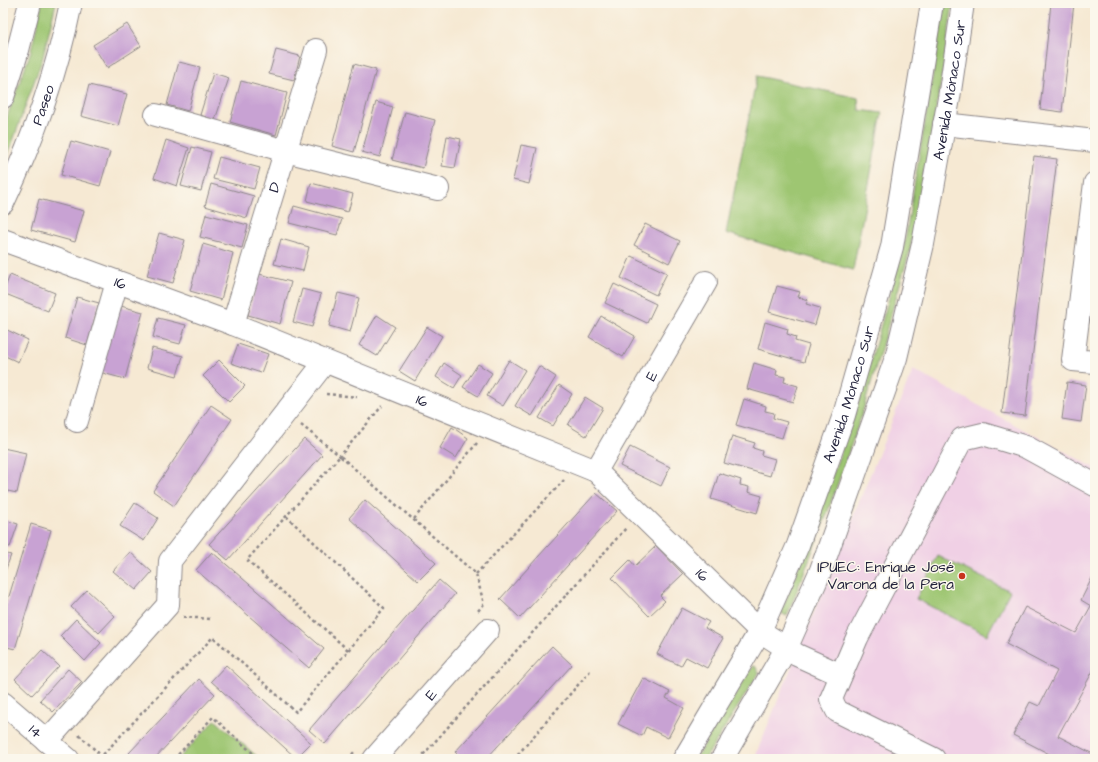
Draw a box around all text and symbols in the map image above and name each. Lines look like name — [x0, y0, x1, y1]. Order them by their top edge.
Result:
street label: Avenida Mónaco Sur — [928, 18, 971, 162]
street label: Paseo — [27, 82, 60, 128]
street label: D — [263, 179, 286, 195]
street label: 16 — [111, 272, 130, 295]
street label: Avenida Mónaco Sur — [818, 324, 880, 466]
street label: E — [640, 367, 663, 385]
street label: 16 — [413, 389, 432, 413]
place label: IPUEC: Enrique José Varona de la Pera — [817, 557, 954, 595]
street label: 16 — [691, 564, 714, 587]
marker: IPUEC: Enrique José Varona de la Pera — [957, 571, 967, 581]
street label: E — [421, 685, 442, 705]
street label: 14 — [24, 720, 47, 743]

